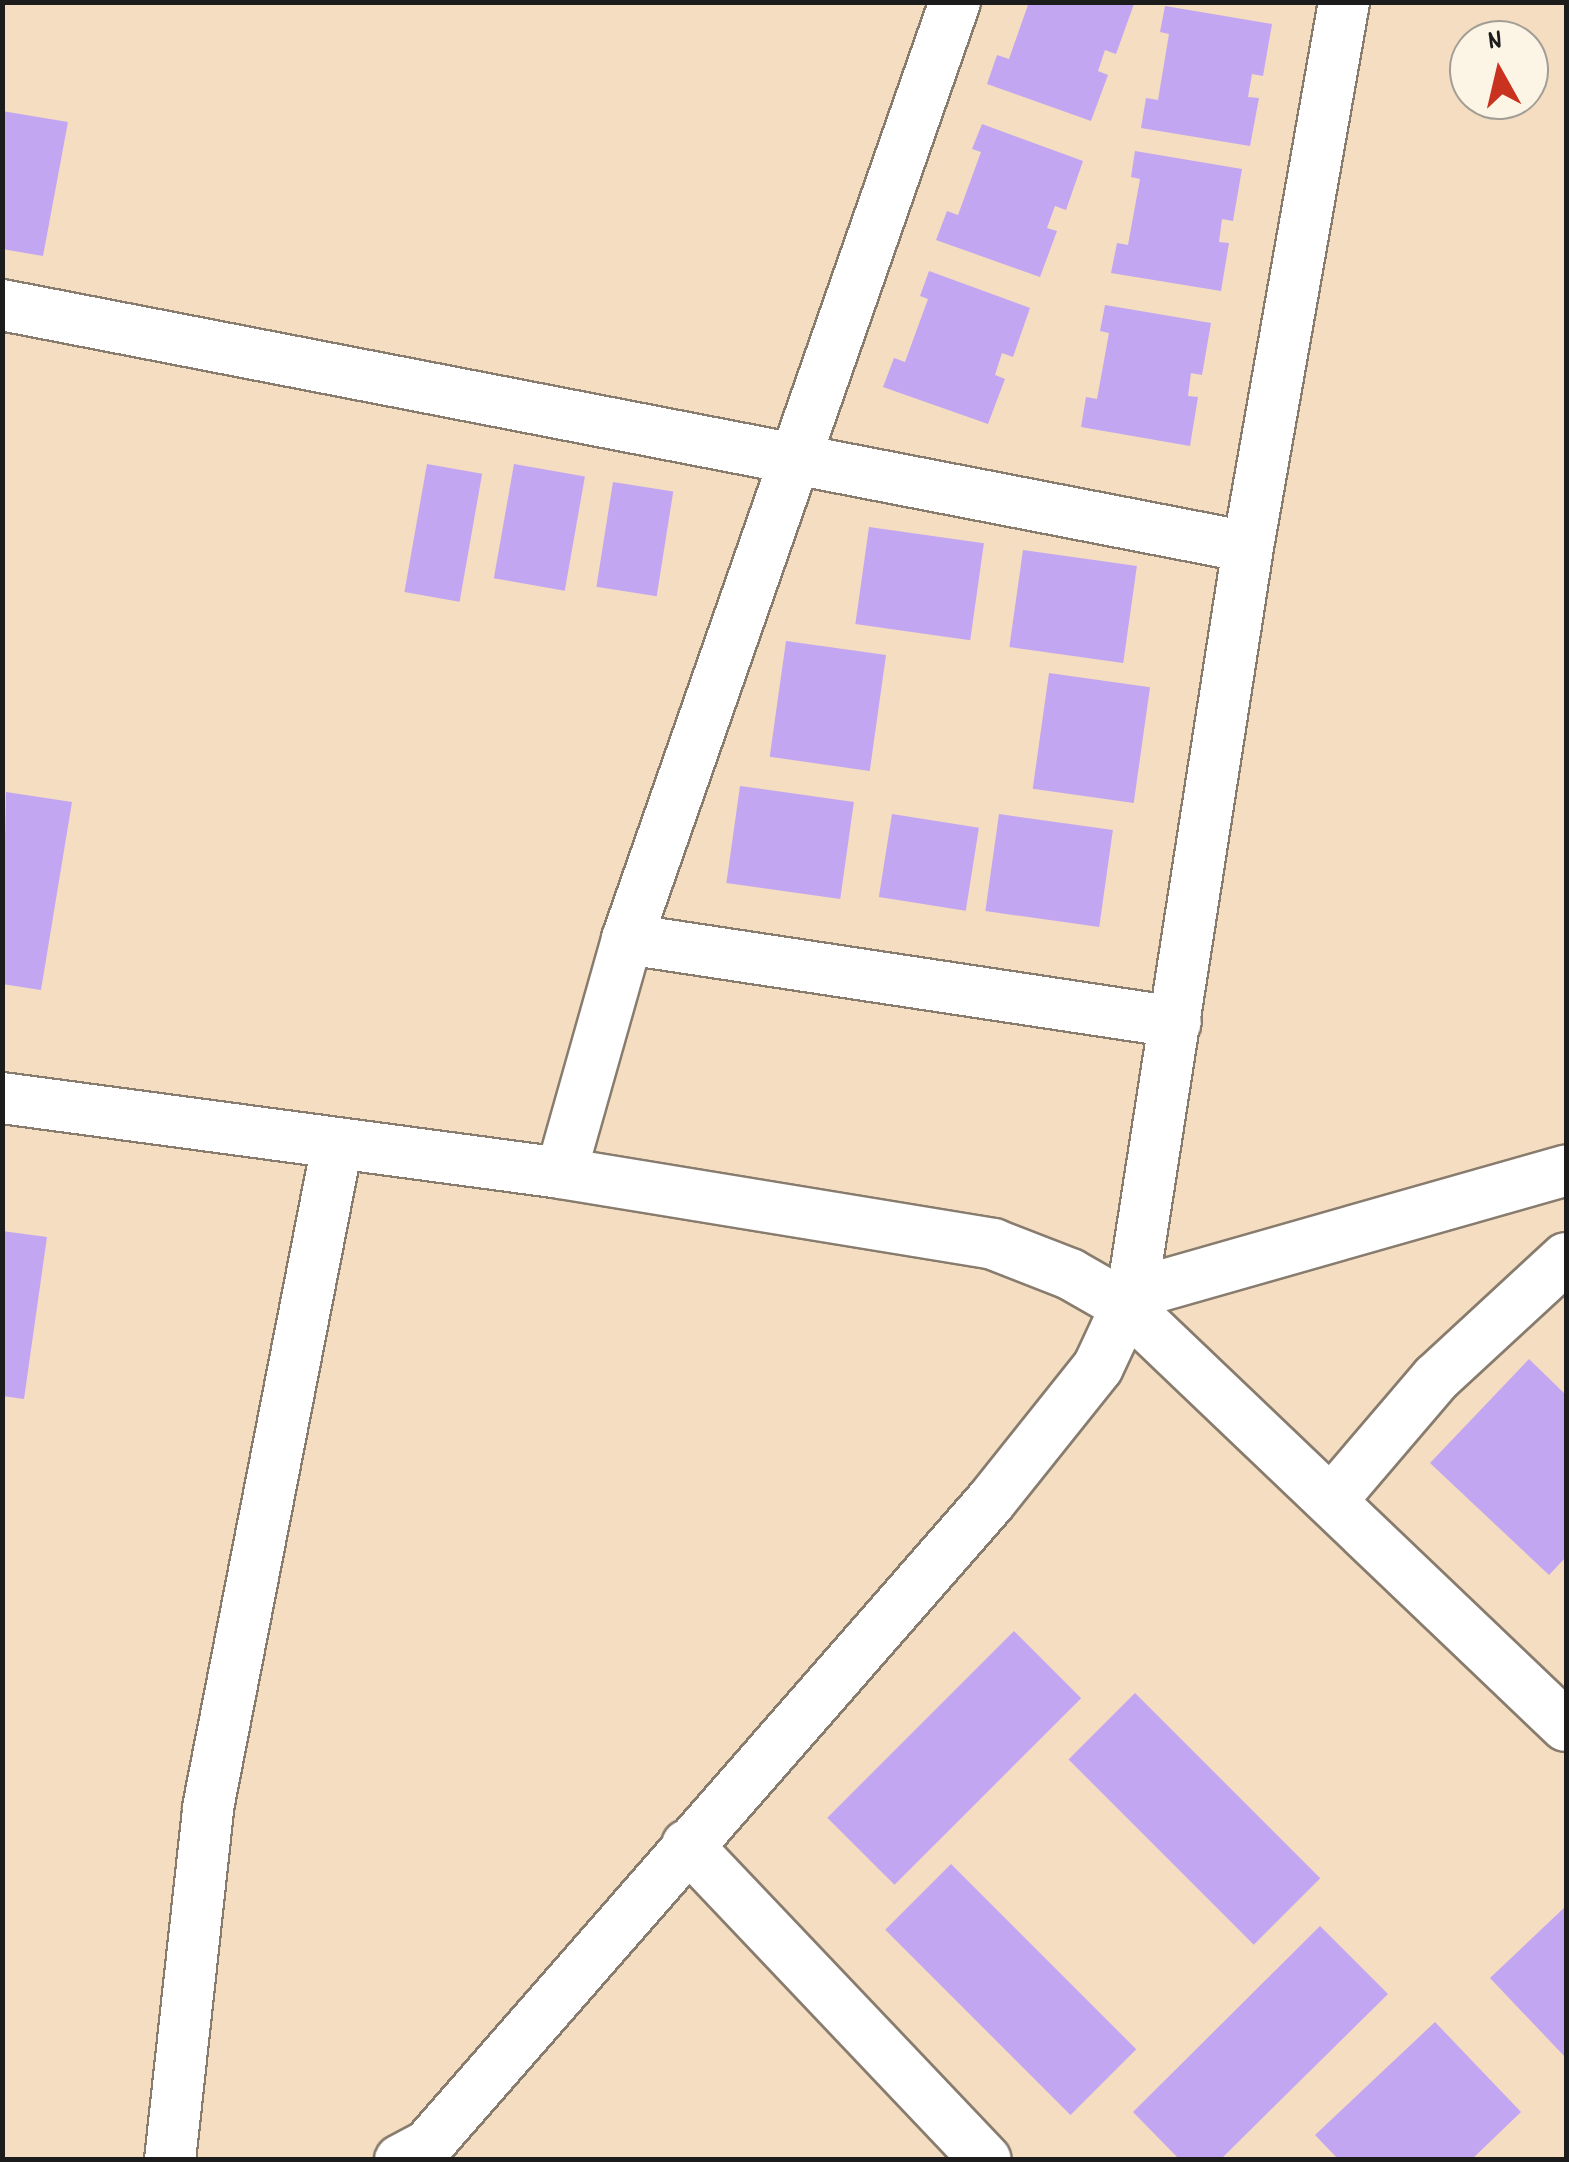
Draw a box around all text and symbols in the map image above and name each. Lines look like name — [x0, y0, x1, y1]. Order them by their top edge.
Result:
north arrow — [1449, 20, 1549, 120]
text: N — [1485, 22, 1505, 63]

